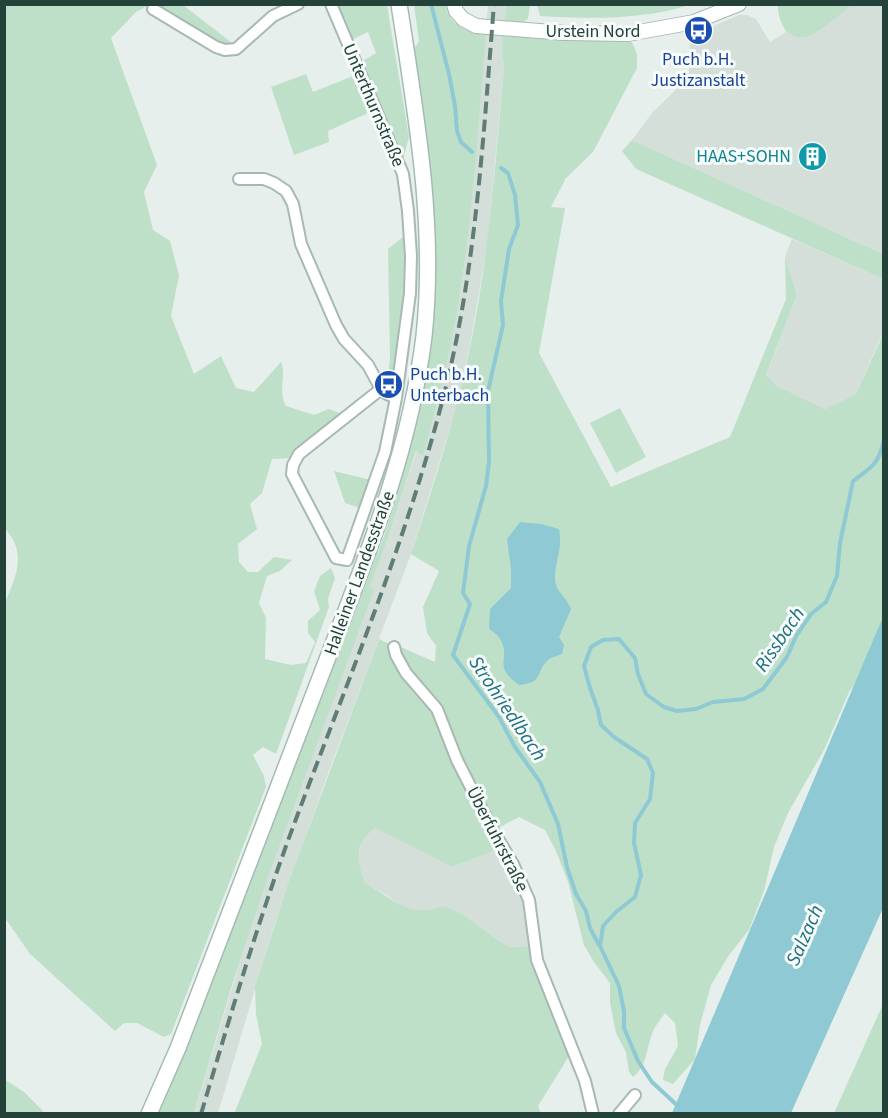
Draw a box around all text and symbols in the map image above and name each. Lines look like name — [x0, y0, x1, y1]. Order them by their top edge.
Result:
bus stop icon: Puch b.H. Justizanstalt — [682, 14, 714, 46]
street label: Urstein Nord — [545, 19, 641, 44]
street label: Unterthurnstraße — [336, 40, 411, 171]
place label: Puch b.H. Justizanstalt — [651, 47, 745, 93]
building icon: HAAS+SOHN — [796, 140, 828, 172]
place label: HAAS+SOHN — [696, 144, 791, 169]
place label: Puch b.H. Unterbach — [410, 362, 489, 408]
bus stop icon: Puch b.H. Unterbach — [373, 368, 405, 400]
street label: Halleiner Landesstraße — [318, 487, 401, 659]
water label: Rissbach — [748, 602, 812, 677]
water label: Strohriedlbach — [462, 650, 553, 767]
street label: Überfuhrstraße — [460, 782, 535, 896]
water label: Salzach — [779, 901, 831, 970]

